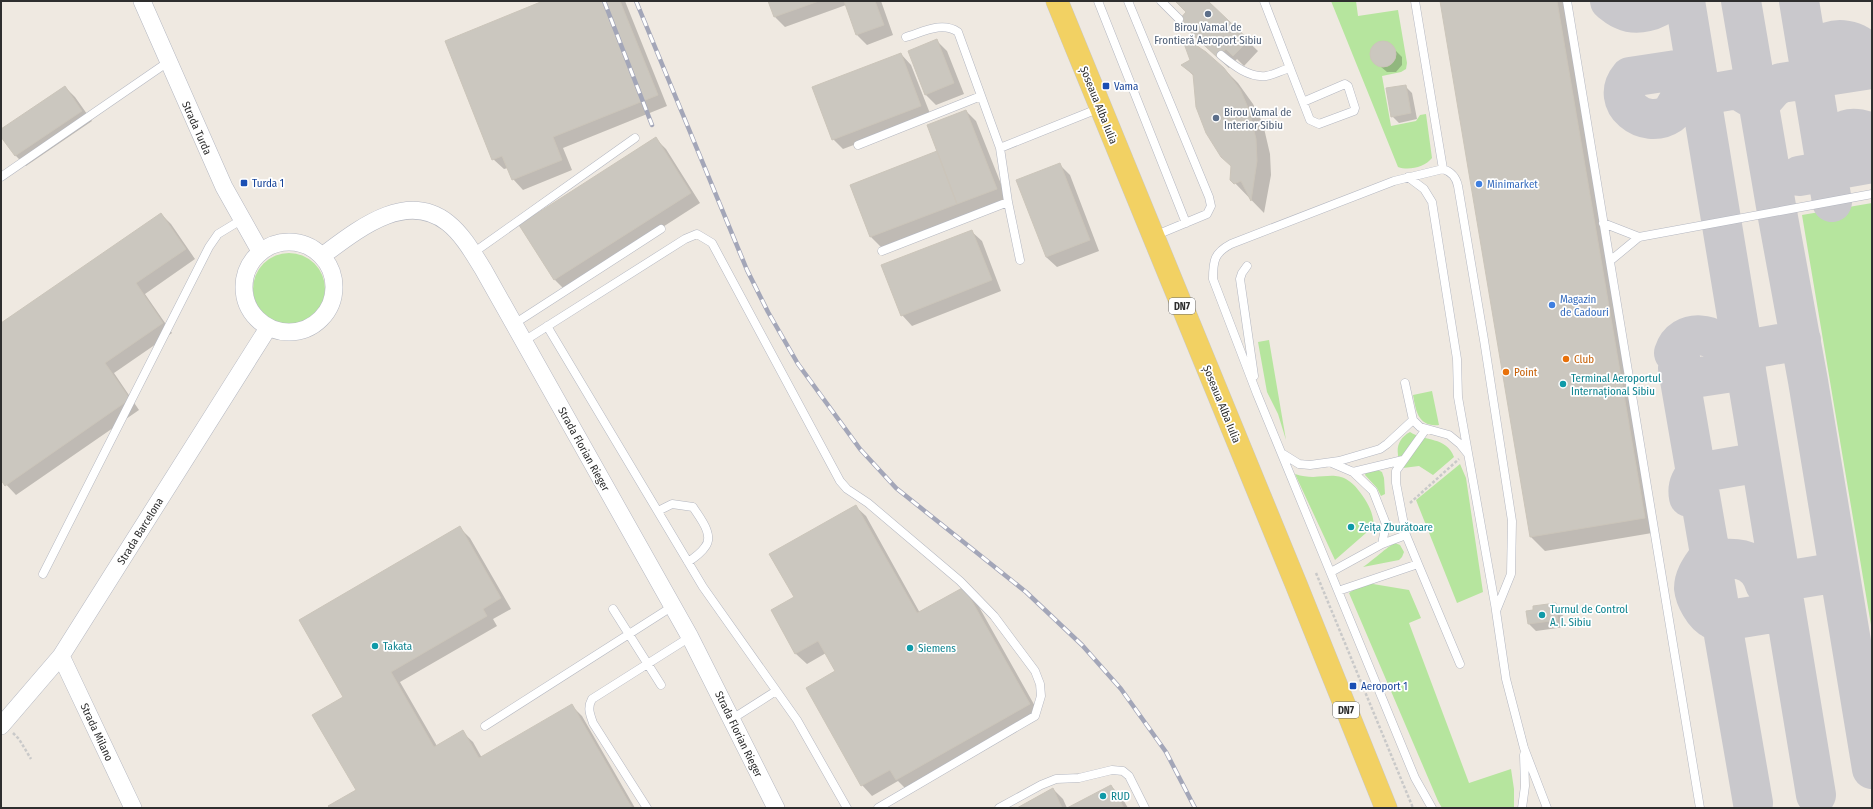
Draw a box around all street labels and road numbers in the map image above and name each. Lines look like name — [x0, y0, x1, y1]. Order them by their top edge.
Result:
street label: Șoseaua Alba Iulia — [1077, 64, 1120, 146]
street label: Strada Turda — [179, 100, 214, 157]
road number: DN7 — [1169, 298, 1195, 314]
street label: Șoseaua Alba Iulia — [1200, 363, 1243, 445]
street label: Strada Florian Rieger — [555, 405, 612, 494]
street label: Strada Barcelona — [115, 495, 166, 567]
street label: Strada Florian Rieger — [712, 689, 765, 779]
street label: Strada Milano — [78, 701, 116, 763]
road number: DN7 — [1333, 702, 1359, 718]

